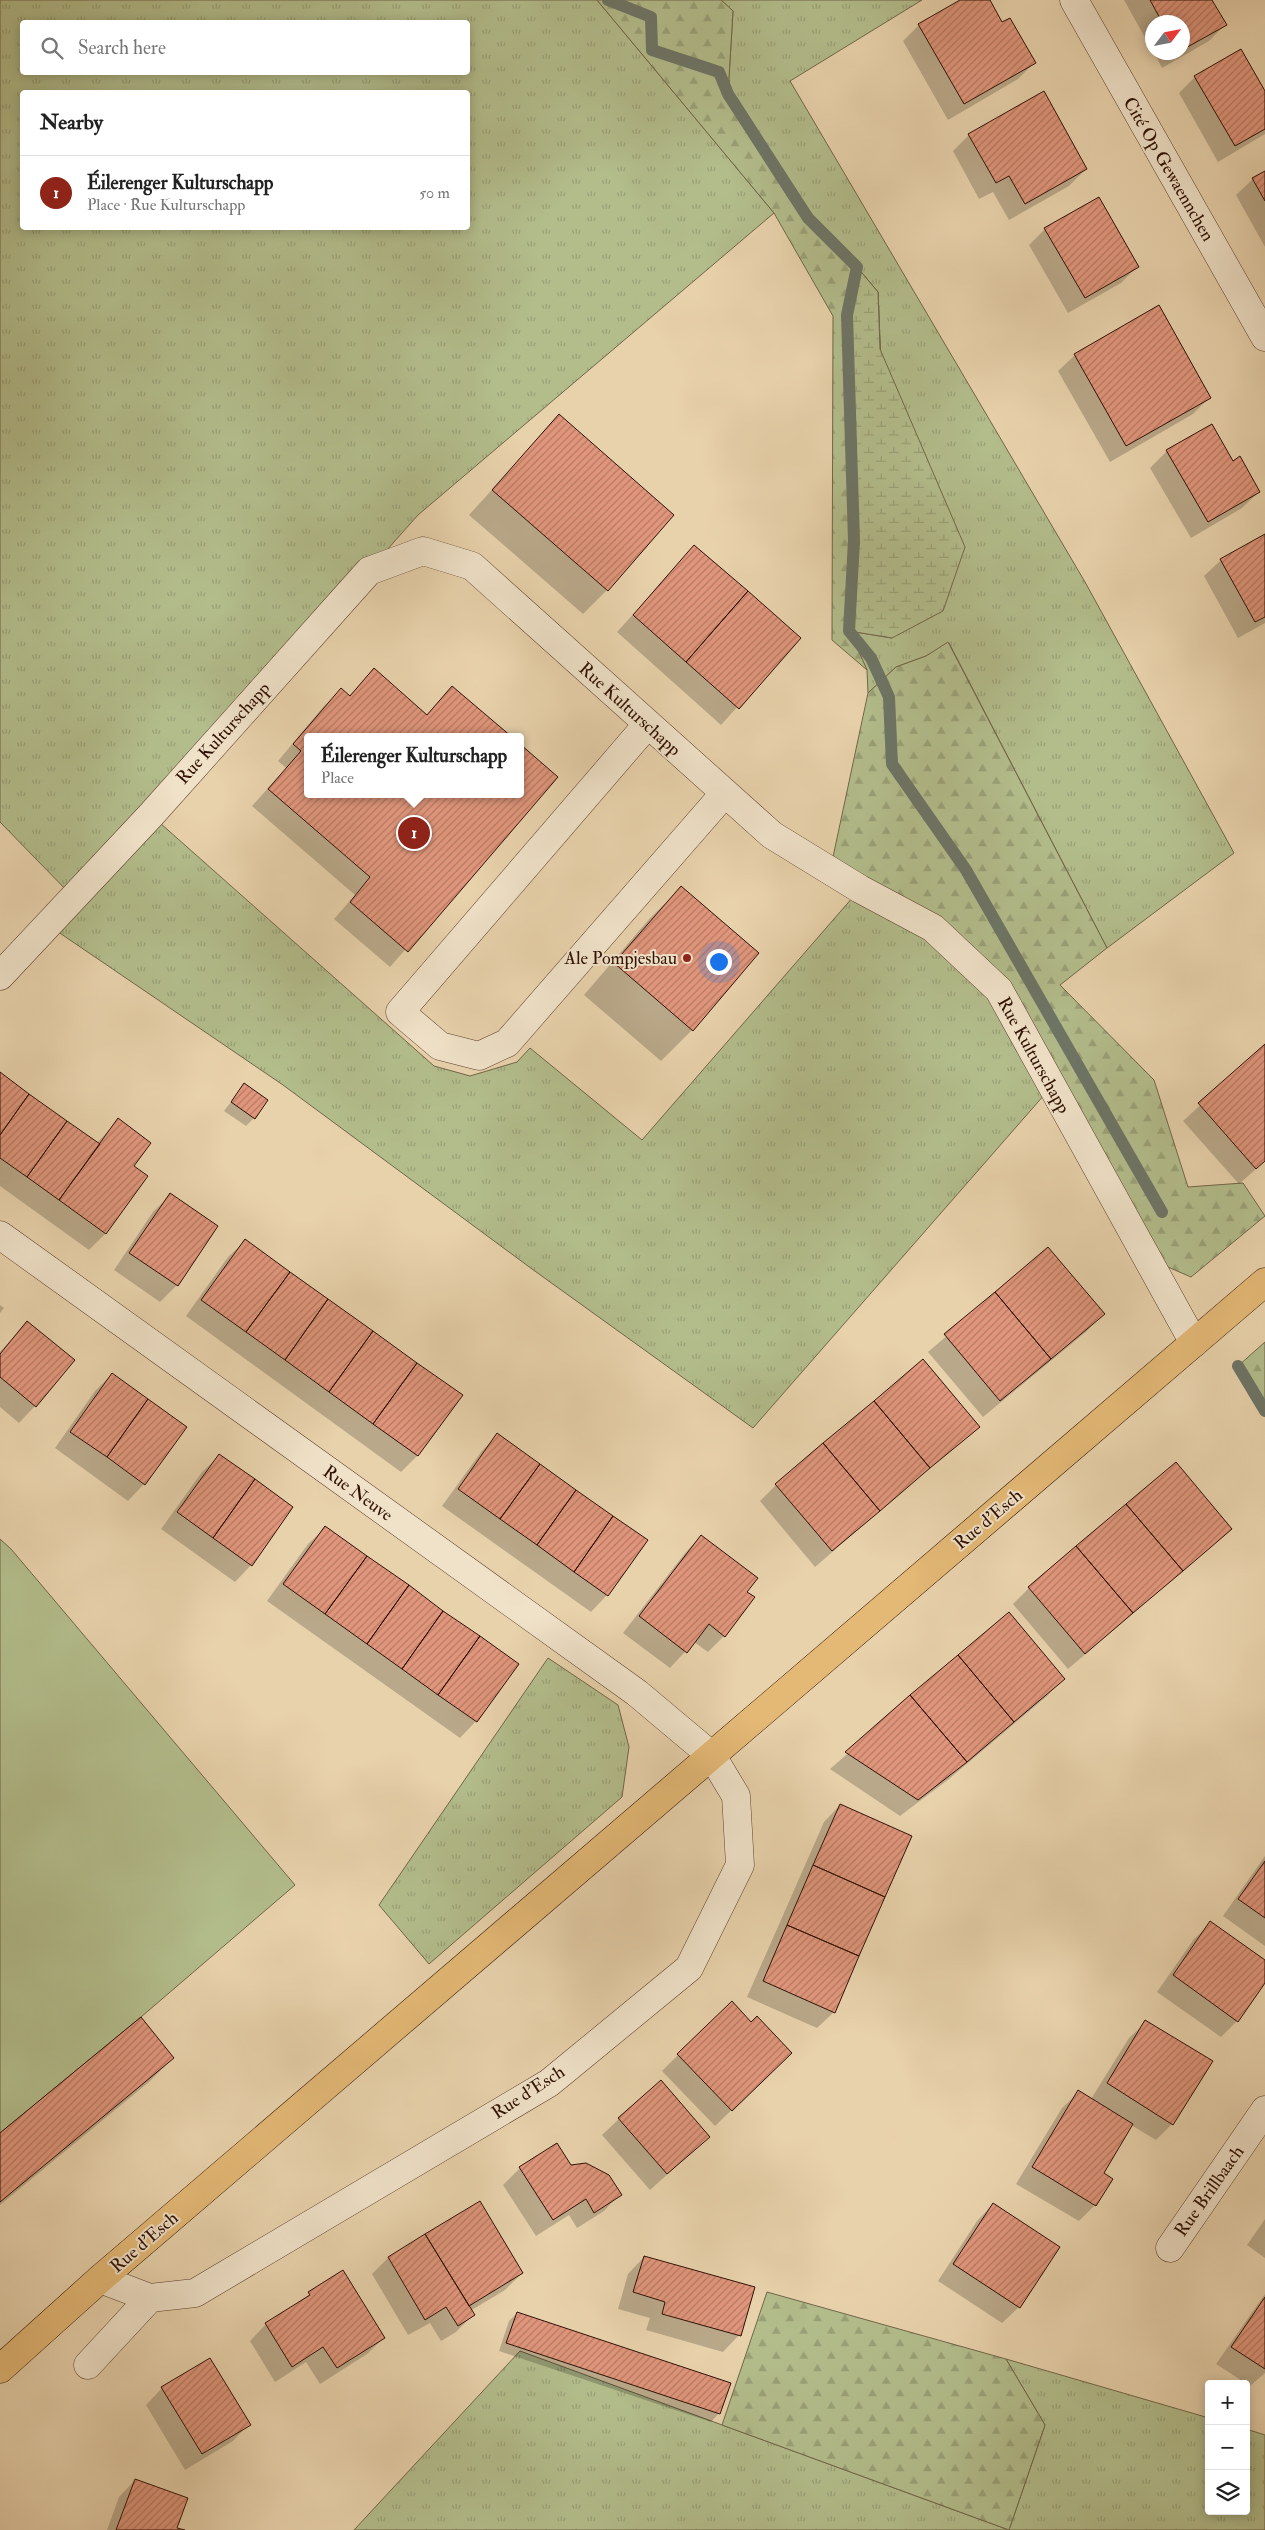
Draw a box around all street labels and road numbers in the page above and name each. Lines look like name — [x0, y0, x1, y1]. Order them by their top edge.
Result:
street label: Cité Op Gewaennchen — [1118, 93, 1219, 246]
street label: Rue Kulturschapp — [574, 657, 686, 761]
street label: Rue Kulturschapp — [171, 677, 275, 789]
street label: Rue Kulturschapp — [992, 993, 1075, 1118]
street label: Rue Neuve — [318, 1460, 398, 1527]
street label: Rue d'Esch — [949, 1484, 1028, 1555]
street label: Rue d'Esch — [487, 2060, 570, 2125]
street label: Rue Brillbaach — [1170, 2141, 1250, 2241]
street label: Rue d'Esch — [106, 2206, 183, 2278]

